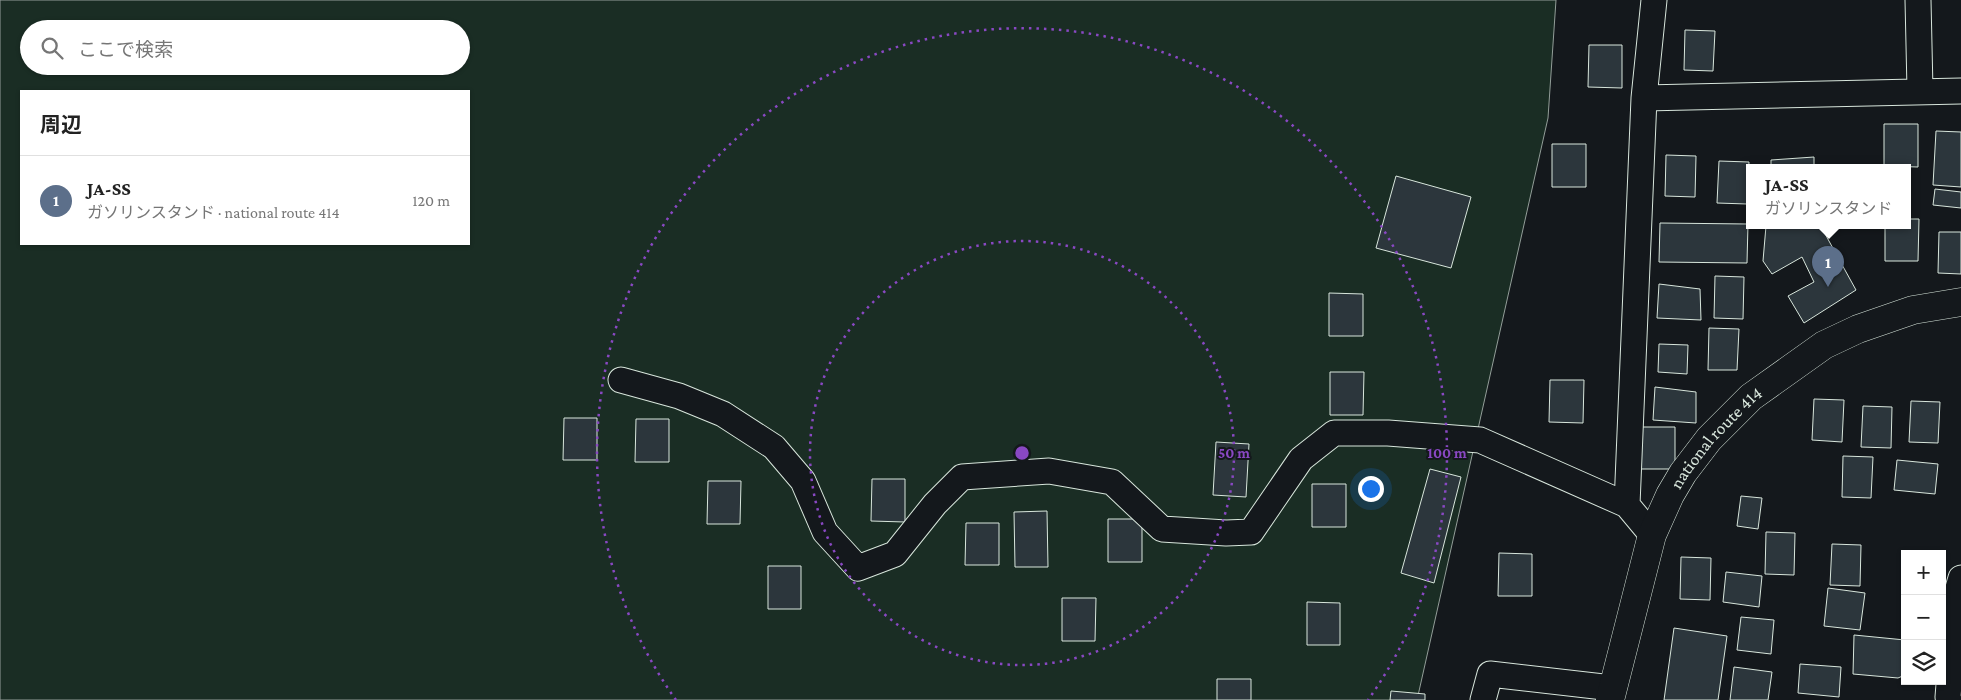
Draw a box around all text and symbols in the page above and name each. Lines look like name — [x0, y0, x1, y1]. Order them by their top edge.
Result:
search box — [20, 20, 470, 75]
icon: search — [38, 34, 66, 62]
text: ここで検索 — [78, 39, 173, 60]
text: 周辺 — [40, 113, 82, 137]
popup — [1746, 164, 1911, 229]
text: JA-SS — [1765, 174, 1808, 195]
text: JA-SS — [87, 178, 131, 199]
text: 1 — [53, 192, 59, 209]
text: 120 m — [412, 192, 450, 209]
text: ガソリンスタンド — [1765, 200, 1892, 217]
text: ガソリンスタンド · national route 414 — [87, 204, 340, 221]
pin: 1 — [1812, 246, 1844, 287]
street label: national route 414 — [1666, 382, 1766, 492]
centre of rings — [1013, 444, 1031, 462]
text: 50 m — [1218, 445, 1250, 461]
text: 100 m — [1427, 445, 1467, 461]
your location — [1358, 476, 1384, 502]
map controls — [1901, 550, 1946, 685]
button: + — [1901, 550, 1946, 595]
button: − — [1901, 595, 1946, 640]
button: layers — [1901, 640, 1946, 685]

